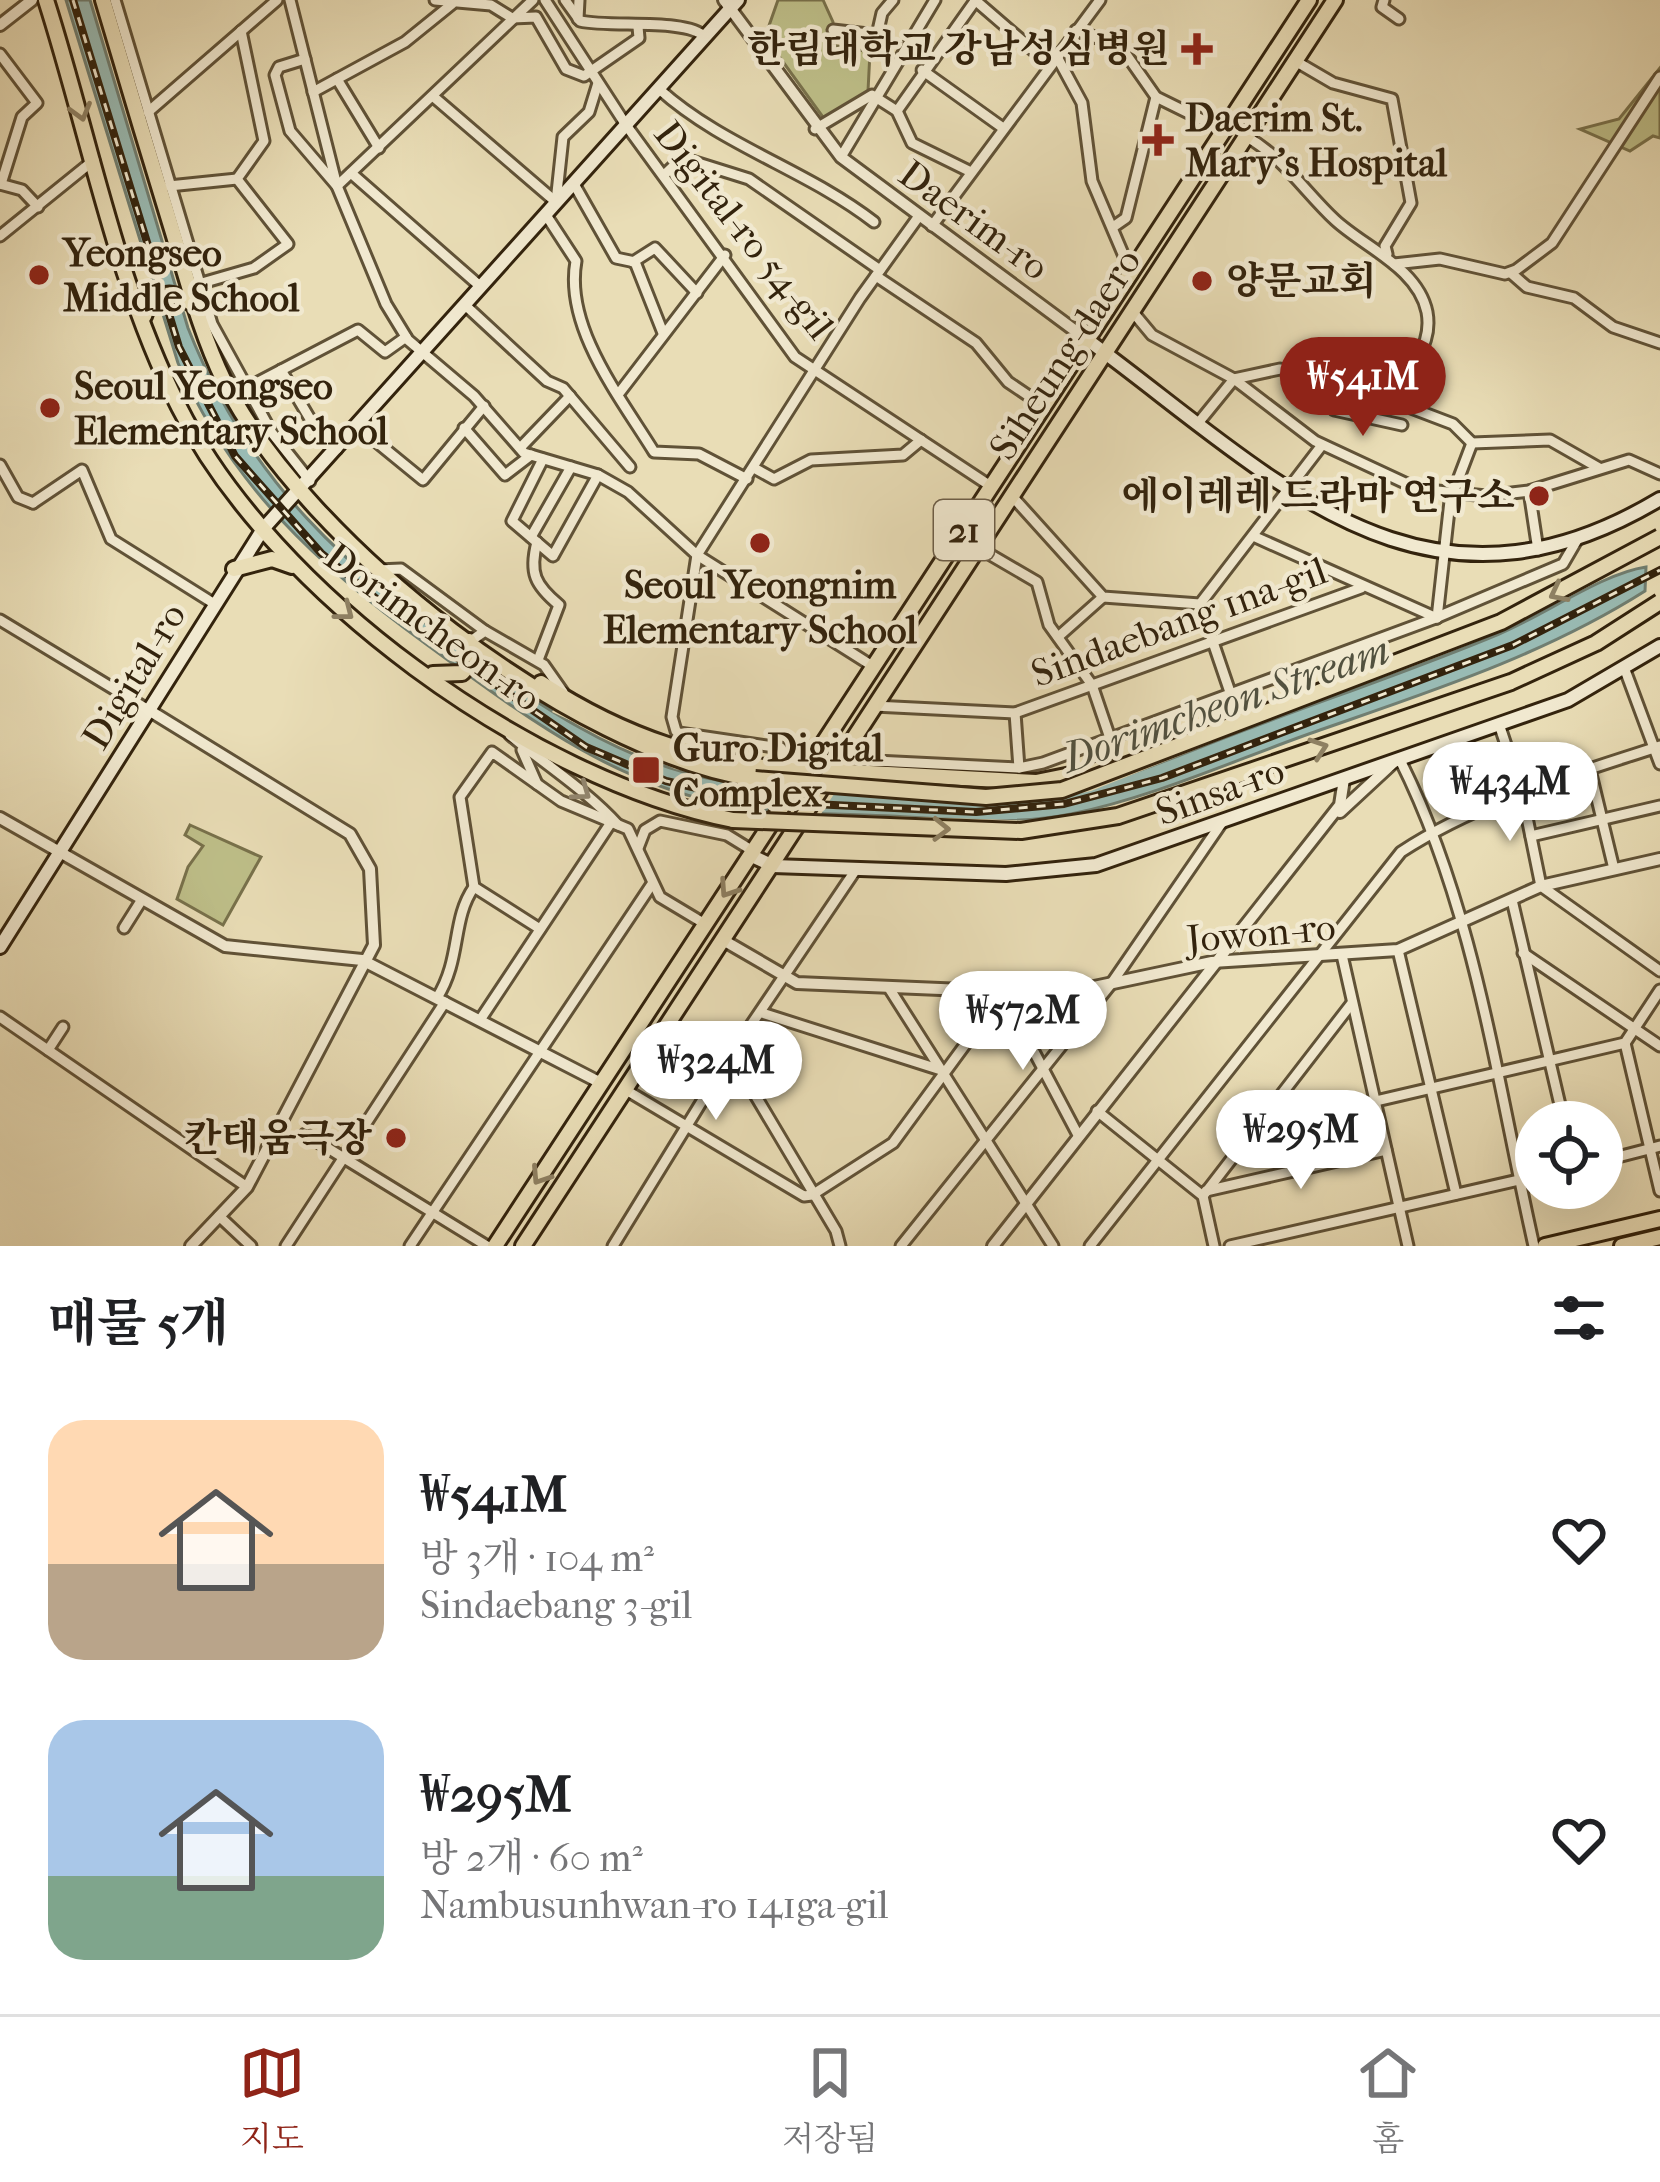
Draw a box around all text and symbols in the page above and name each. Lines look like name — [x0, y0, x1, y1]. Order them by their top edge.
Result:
place label: 한림대학교 강남성심병원 — [747, 26, 1170, 72]
marker: 한림대학교 강남성심병원 — [1181, 33, 1213, 65]
place label: Daerim St. Mary's Hospital — [1185, 95, 1448, 186]
one-way arrow — [66, 101, 91, 121]
street label: Digital-ro 54-gil — [645, 112, 844, 348]
marker: Daerim St. Mary's Hospital — [1142, 124, 1174, 156]
street label: Daerim-ro — [890, 150, 1058, 290]
place label: Yeongseo Middle School — [61, 230, 300, 321]
street label: Siheung-daero — [980, 240, 1150, 468]
place label: 양문교회 — [1226, 258, 1377, 304]
marker: Yeongseo Middle School — [26, 262, 52, 288]
marker: 양문교회 — [1189, 268, 1215, 294]
pin: ₩541M — [1279, 337, 1447, 439]
text: ₩541M — [1307, 353, 1419, 399]
place label: Seoul Yeongseo Elementary School — [74, 363, 388, 454]
marker: Seoul Yeongseo Elementary School — [37, 395, 63, 421]
place label: 에이레레 드라마 연구소 — [1122, 473, 1515, 519]
marker: 에이레레 드라마 연구소 — [1526, 483, 1552, 509]
road number: 21 — [934, 500, 994, 560]
marker: Seoul Yeongnim Elementary School — [747, 530, 773, 556]
street label: Dorimcheon-ro — [316, 533, 550, 721]
street label: Sindaebang 1na-gil — [1025, 547, 1333, 697]
place label: Seoul Yeongnim Elementary School — [603, 562, 917, 653]
one-way arrow — [1549, 579, 1570, 603]
street label: Digital-ro — [72, 595, 196, 757]
one-way arrow — [331, 598, 353, 619]
water label: Dorimcheon Stream — [1053, 625, 1396, 784]
place label: Guro Digital Complex — [673, 725, 884, 816]
one-way arrow — [1307, 738, 1328, 762]
pin: ₩434M — [1426, 742, 1594, 844]
street label: Sinsa-ro — [1150, 747, 1290, 835]
marker: Guro Digital Complex — [630, 754, 662, 786]
text: ₩434M — [1450, 758, 1570, 804]
one-way arrow — [569, 778, 591, 800]
one-way arrow — [932, 816, 951, 842]
one-way arrow — [720, 875, 742, 897]
street label: Jowon-ro — [1182, 904, 1337, 963]
pin: ₩572M — [939, 971, 1107, 1073]
text: ₩572M — [966, 987, 1080, 1033]
pin: ₩324M — [632, 1021, 800, 1123]
text: ₩324M — [657, 1037, 775, 1083]
pin: ₩295M — [1217, 1090, 1385, 1192]
map controls — [1515, 1101, 1623, 1209]
button: locate — [1515, 1101, 1623, 1209]
text: ₩295M — [1243, 1106, 1359, 1152]
place label: 칸태움극장 — [184, 1115, 372, 1161]
marker: 칸태움극장 — [383, 1125, 409, 1151]
one-way arrow — [532, 1163, 554, 1185]
icon: filters — [1546, 1285, 1612, 1351]
text: 매물 5개 — [48, 1293, 229, 1353]
text: ₩541M — [420, 1464, 567, 1524]
icon: home — [144, 1468, 288, 1612]
icon: heart — [1546, 1507, 1612, 1573]
text: 방 3개 · 104 m² — [420, 1535, 654, 1581]
text: Sindaebang 3-gil — [420, 1582, 692, 1628]
text: ₩295M — [420, 1764, 572, 1824]
icon: home — [144, 1768, 288, 1912]
icon: heart — [1546, 1807, 1612, 1873]
text: 방 2개 · 60 m² — [420, 1835, 643, 1881]
text: Nambusunhwan-ro 141ga-gil — [420, 1882, 889, 1928]
tab: 지도 — [239, 2040, 305, 2159]
tab: 저장됨 — [782, 2040, 878, 2159]
tab: 홈 — [1355, 2040, 1421, 2159]

